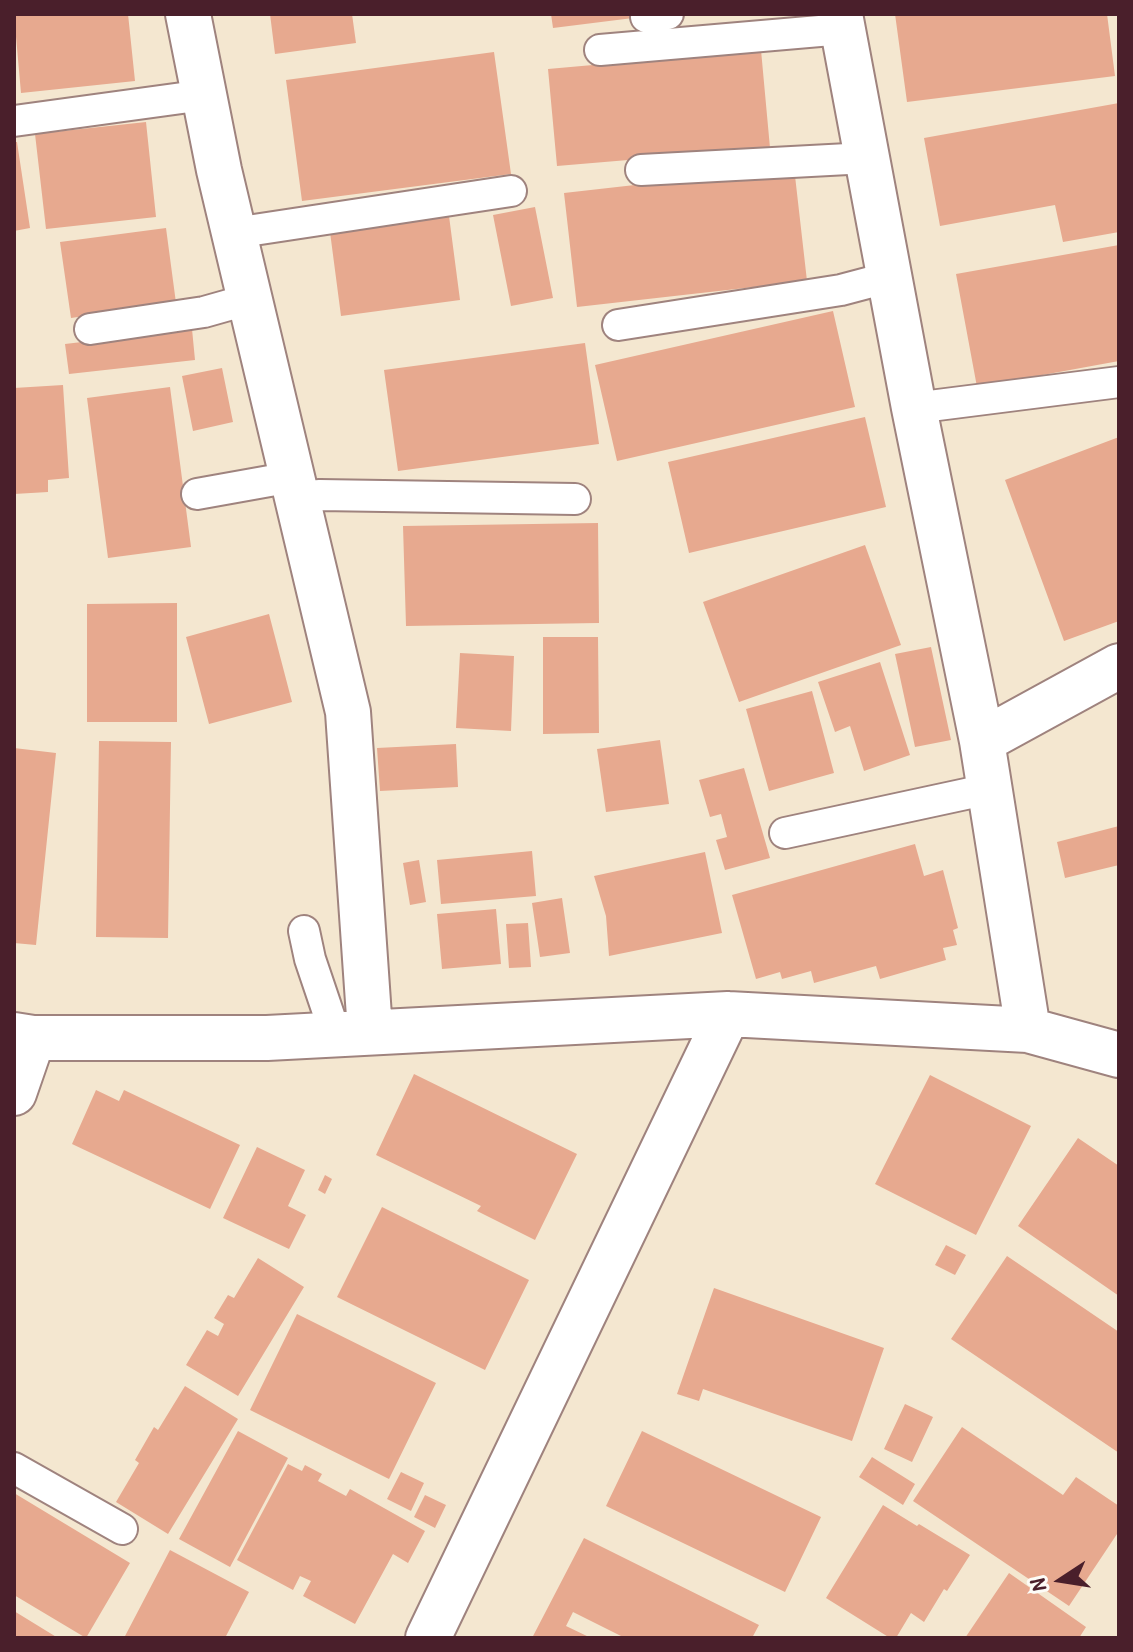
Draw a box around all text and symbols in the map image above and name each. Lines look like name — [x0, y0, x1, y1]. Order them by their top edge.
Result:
north arrow — [1021, 1540, 1101, 1620]
text: N — [1022, 1576, 1053, 1594]

